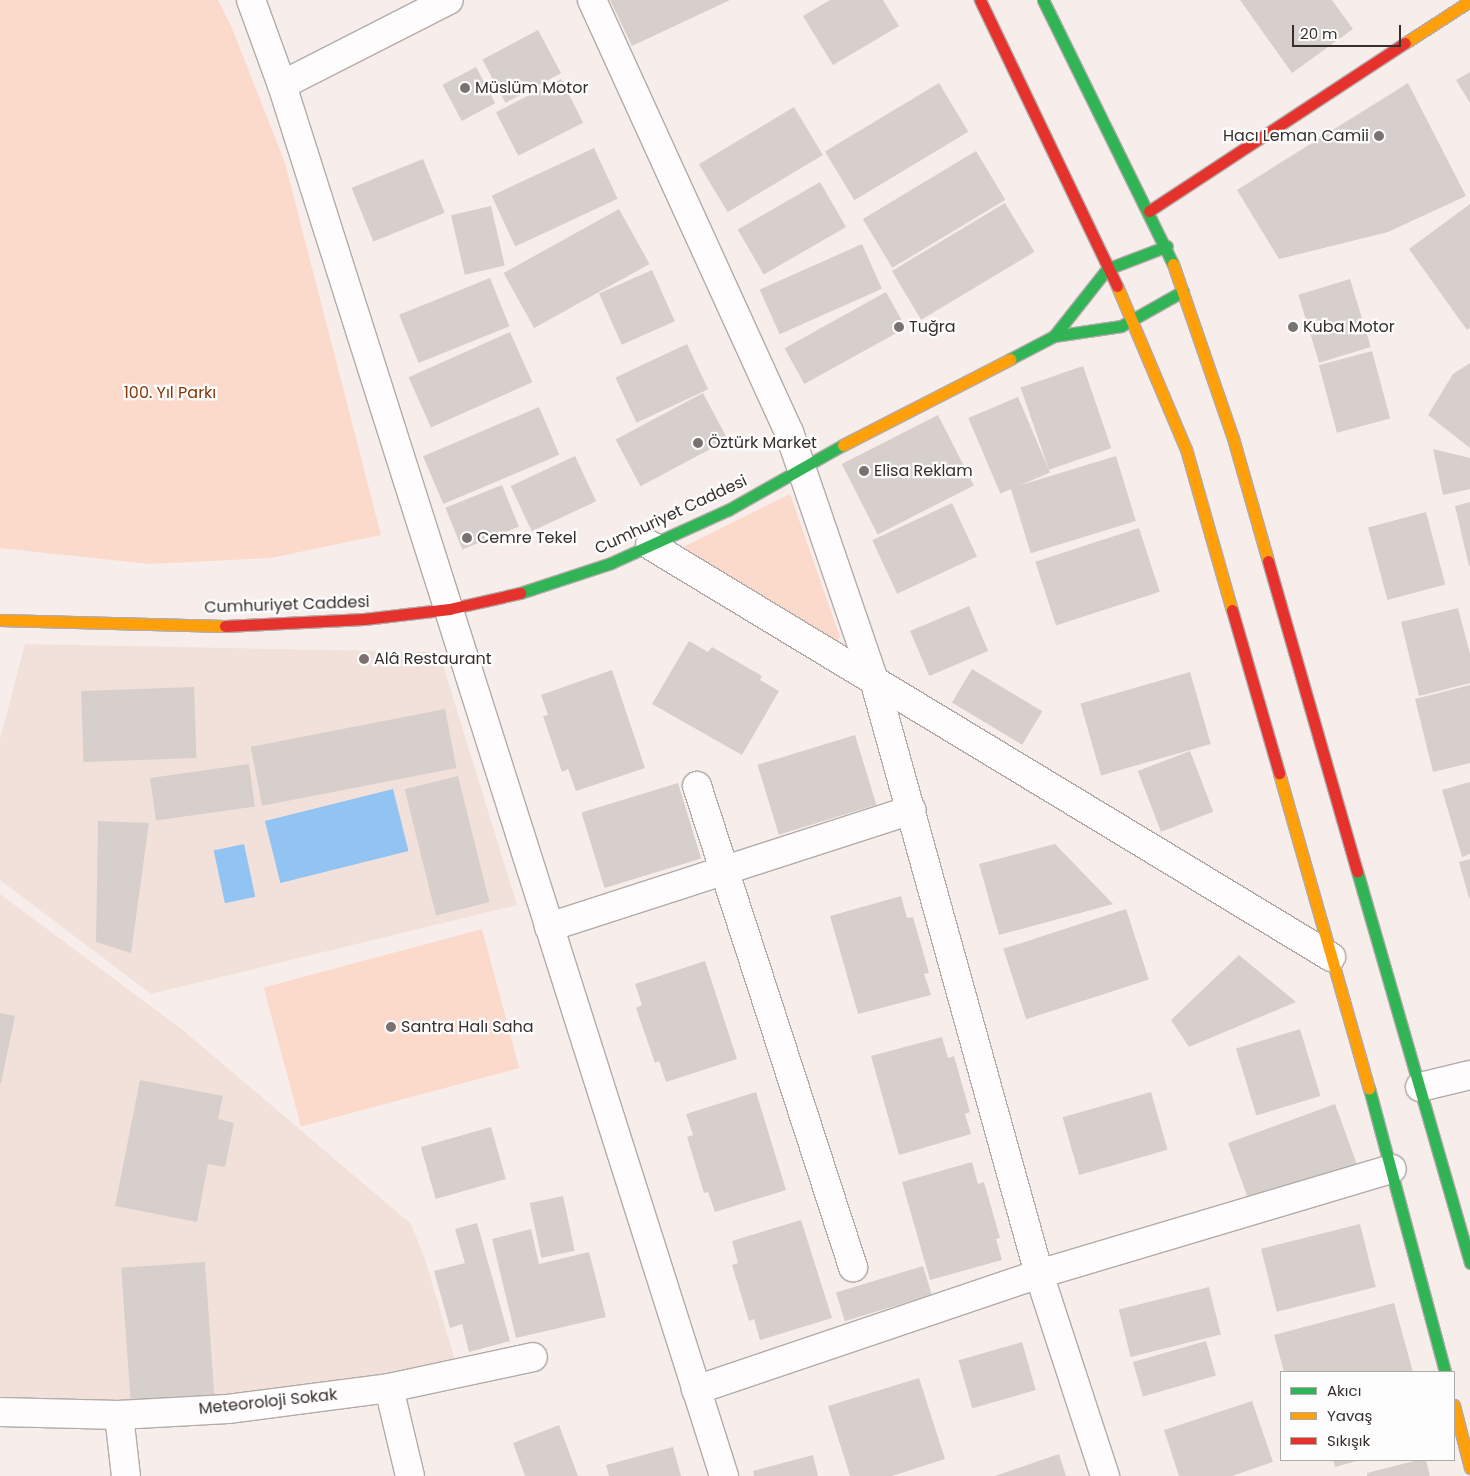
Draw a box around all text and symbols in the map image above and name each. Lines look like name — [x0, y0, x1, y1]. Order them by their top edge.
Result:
scale bar — [1295, 15, 1404, 47]
text: 20 m — [1300, 23, 1338, 44]
place label: Müslüm Motor — [475, 78, 588, 98]
marker: Müslüm Motor — [459, 82, 471, 94]
place label: Hacı Leman Camii — [1223, 126, 1369, 146]
marker: Hacı Leman Camii — [1373, 130, 1385, 142]
place label: Tuğra — [909, 317, 955, 337]
place label: Kuba Motor — [1303, 317, 1395, 337]
marker: Tuğra — [893, 321, 905, 333]
marker: Kuba Motor — [1287, 321, 1299, 333]
park label: 100. Yıl Parkı — [124, 383, 216, 403]
place label: Öztürk Market — [708, 433, 817, 453]
marker: Öztürk Market — [692, 437, 704, 449]
place label: Elisa Reklam — [874, 461, 973, 481]
marker: Elisa Reklam — [858, 465, 870, 477]
street label: Cumhuriyet Caddesi — [592, 471, 750, 559]
place label: Cemre Tekel — [477, 528, 577, 548]
marker: Cemre Tekel — [461, 532, 473, 544]
street label: Cumhuriyet Caddesi — [204, 593, 370, 617]
place label: Alâ Restaurant — [374, 649, 492, 669]
marker: Alâ Restaurant — [358, 653, 370, 665]
place label: Santra Halı Saha — [401, 1017, 534, 1037]
marker: Santra Halı Saha — [385, 1021, 397, 1033]
legend — [1280, 1371, 1455, 1461]
text: Akıcı — [1327, 1380, 1361, 1401]
street label: Meteoroloji Sokak — [198, 1385, 338, 1419]
text: Yavaş — [1327, 1405, 1372, 1426]
text: Sıkışık — [1327, 1430, 1370, 1451]

